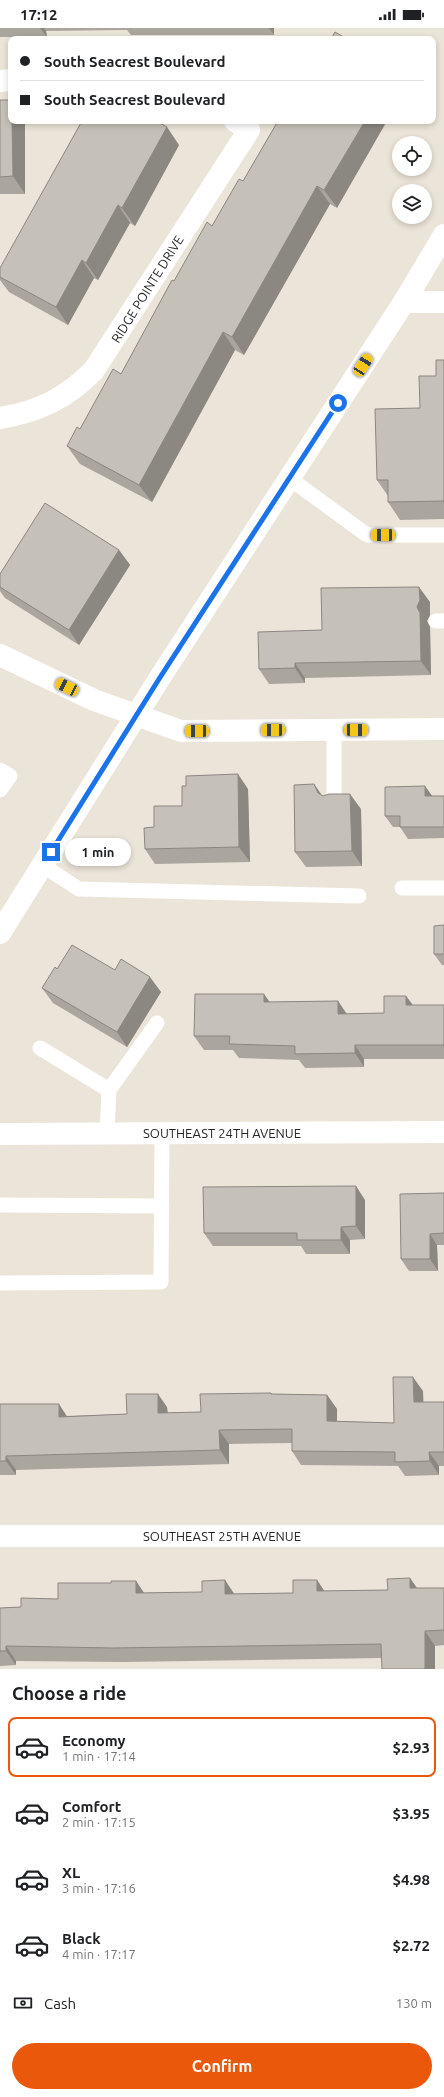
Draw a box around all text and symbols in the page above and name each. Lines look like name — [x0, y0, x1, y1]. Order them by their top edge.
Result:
text: 17:12 — [20, 6, 58, 23]
text: South Seacrest Boulevard — [44, 53, 226, 70]
text: South Seacrest Boulevard — [44, 91, 226, 108]
map controls — [392, 136, 432, 224]
button: locate — [392, 136, 432, 176]
button: layers — [392, 184, 432, 224]
street label: RIDGE POINTE DRIVE — [108, 233, 186, 345]
car — [351, 352, 375, 378]
route start — [329, 394, 347, 412]
car — [371, 529, 395, 541]
car — [54, 676, 80, 698]
car — [261, 724, 285, 736]
car — [344, 724, 368, 736]
car — [185, 725, 209, 737]
callout: 1 min — [65, 838, 131, 866]
route end — [42, 843, 60, 861]
text: 1 min — [82, 845, 114, 859]
street label: SOUTHEAST 24TH AVENUE — [143, 1126, 301, 1140]
street label: SOUTHEAST 25TH AVENUE — [143, 1529, 301, 1543]
text: Choose a ride — [12, 1683, 126, 1703]
icon: car — [14, 1729, 50, 1765]
text: Economy — [62, 1732, 126, 1749]
text: $2.93 — [392, 1739, 430, 1756]
text: 1 min · 17:14 — [62, 1749, 136, 1763]
icon: car — [14, 1795, 50, 1831]
text: Comfort — [62, 1798, 121, 1815]
text: $3.95 — [392, 1805, 430, 1822]
text: 2 min · 17:15 — [62, 1815, 136, 1829]
icon: car — [14, 1861, 50, 1897]
text: XL — [62, 1864, 80, 1881]
text: $4.98 — [392, 1871, 430, 1888]
text: 3 min · 17:16 — [62, 1881, 136, 1895]
icon: car — [14, 1927, 50, 1963]
text: Black — [62, 1930, 101, 1947]
text: $2.72 — [392, 1937, 430, 1954]
text: 4 min · 17:17 — [62, 1947, 136, 1961]
icon: cash — [12, 1992, 34, 2014]
text: Cash — [44, 1995, 76, 2012]
text: 130 m — [396, 1996, 432, 2010]
button: Confirm — [12, 2043, 432, 2089]

